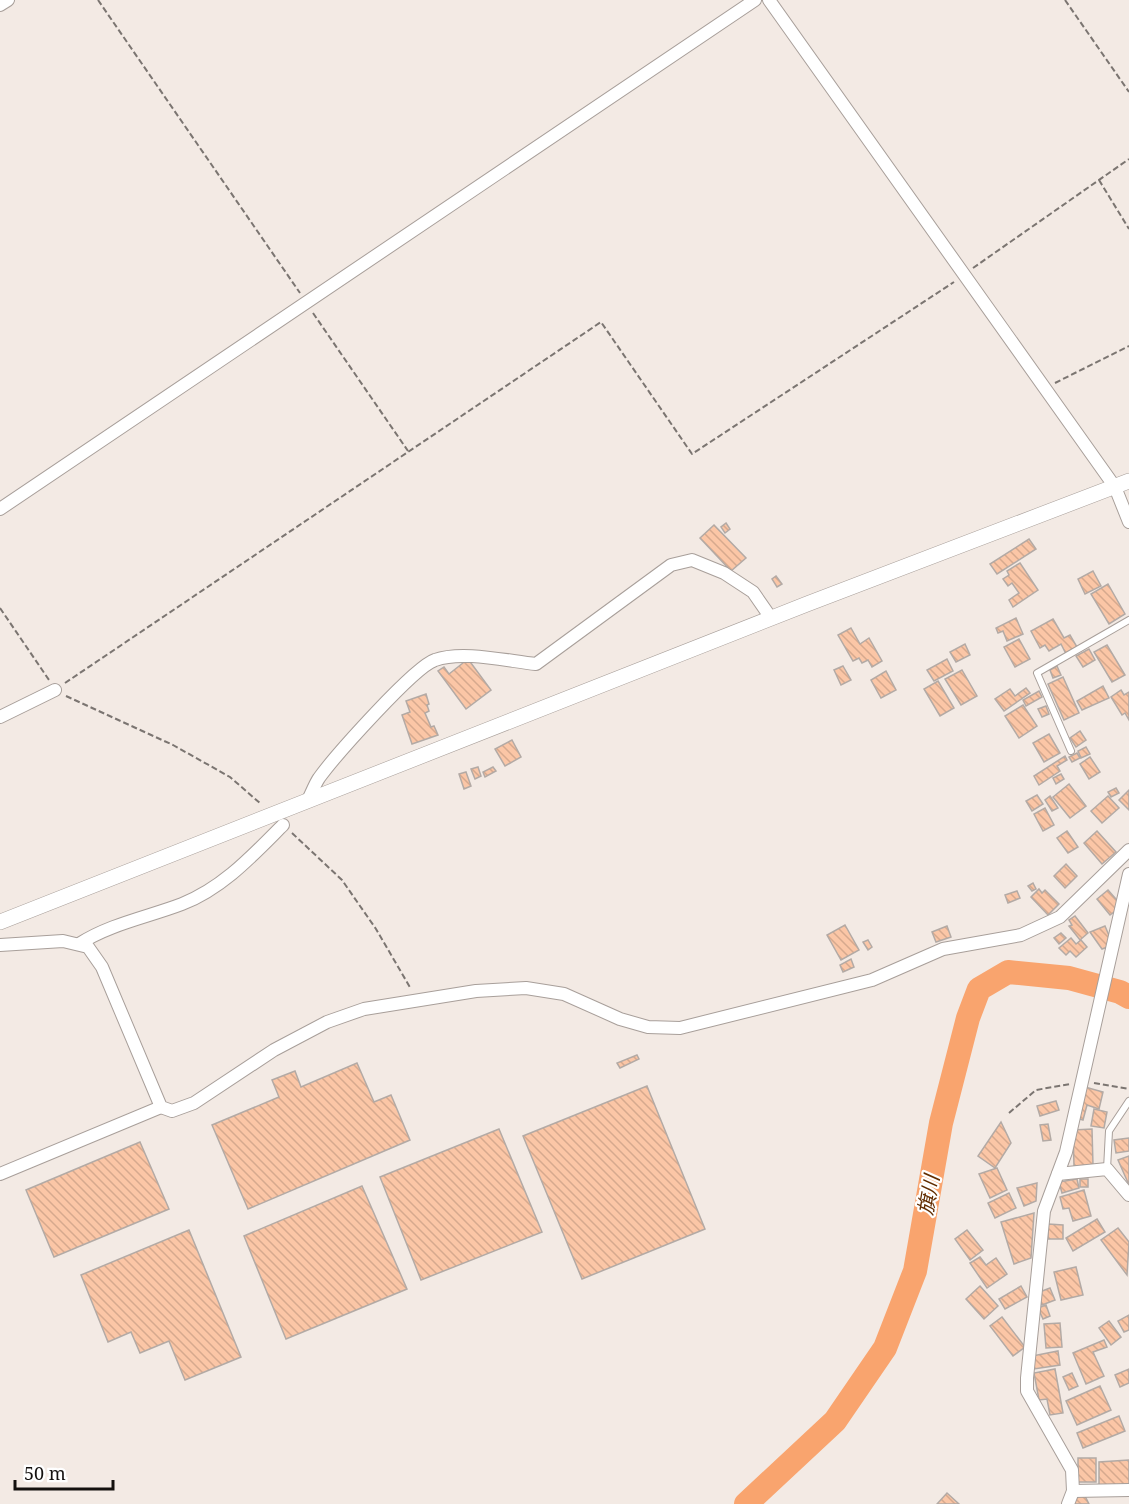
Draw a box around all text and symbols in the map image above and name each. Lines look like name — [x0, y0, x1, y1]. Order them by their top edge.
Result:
water label: 旗川 — [911, 1171, 945, 1217]
scale bar — [15, 1453, 112, 1491]
text: 50 m — [24, 1461, 66, 1485]

